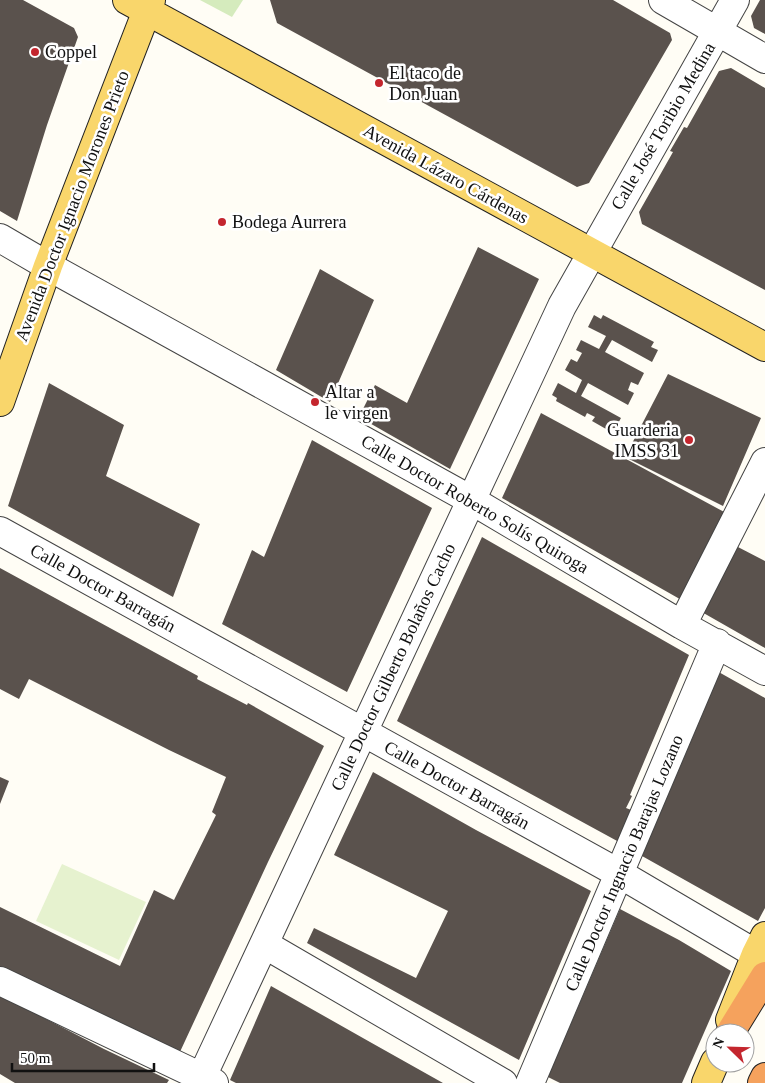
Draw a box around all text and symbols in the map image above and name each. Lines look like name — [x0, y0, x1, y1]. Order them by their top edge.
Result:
street label: Calle José Toribio Medina — [607, 39, 719, 213]
place label: Coppel — [45, 42, 97, 62]
marker: Coppel — [29, 46, 41, 58]
place label: El taco de Don Juan — [389, 63, 461, 104]
street label: Avenida Doctor Ignacio Morones Prieto — [11, 68, 133, 344]
marker: El taco de Don Juan — [373, 77, 385, 89]
street label: Avenida Lázaro Cárdenas — [360, 120, 532, 228]
place label: Bodega Aurrera — [232, 212, 346, 232]
marker: Bodega Aurrera — [216, 216, 228, 228]
place label: Altar a le virgen — [325, 382, 388, 423]
marker: Altar a le virgen — [309, 396, 321, 408]
place label: Guarderia IMSS 31 — [607, 420, 679, 461]
street label: Calle Doctor Roberto Solís Quiroga — [358, 431, 592, 577]
marker: Guarderia IMSS 31 — [683, 434, 695, 446]
street label: Calle Doctor Barragán — [27, 540, 179, 636]
street label: Calle Doctor Gilberto Bolaños Cacho — [327, 540, 459, 794]
street label: Calle Doctor Ingnacio Barajas Lozano — [561, 732, 687, 994]
street label: Calle Doctor Barragán — [381, 737, 533, 833]
north arrow — [705, 1023, 755, 1073]
text: N — [710, 1036, 727, 1051]
scale bar — [12, 1040, 155, 1072]
text: 50 m — [20, 1050, 51, 1066]

